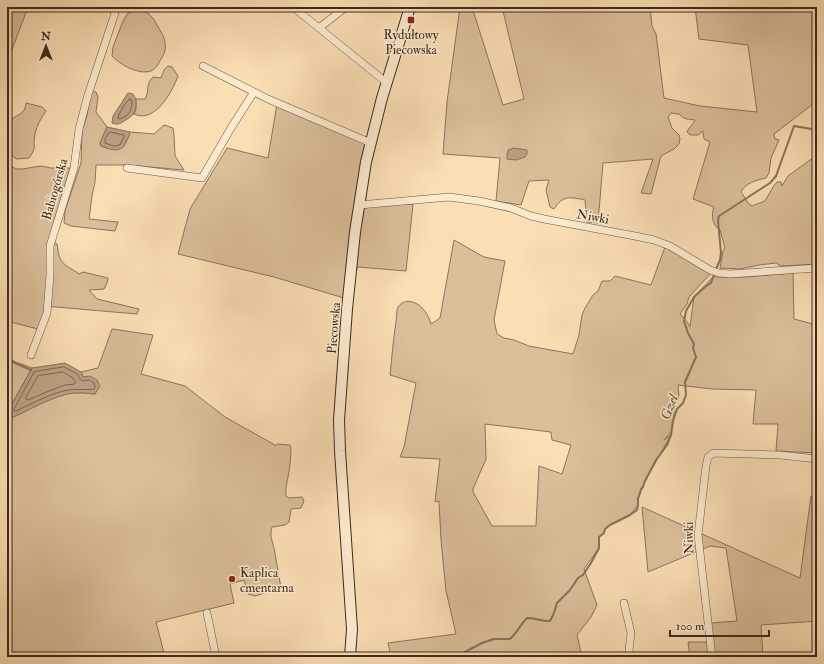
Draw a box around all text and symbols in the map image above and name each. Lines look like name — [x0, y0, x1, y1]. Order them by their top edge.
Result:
marker: Rydułtowy Piecowska — [406, 15, 416, 25]
north arrow — [26, 26, 66, 66]
place label: Rydułtowy Piecowska — [383, 27, 439, 58]
text: N — [40, 30, 52, 43]
street label: Babiogórska — [39, 156, 72, 222]
street label: Niwki — [575, 206, 611, 228]
street label: Piecowska — [324, 301, 344, 355]
water label: Gzel — [657, 391, 683, 422]
street label: Niwki — [681, 521, 697, 554]
place label: Kaplica cmentarna — [240, 565, 294, 596]
marker: Kaplica cmentarna — [227, 574, 237, 584]
scale bar — [670, 612, 769, 638]
text: 100 m — [676, 619, 705, 634]

